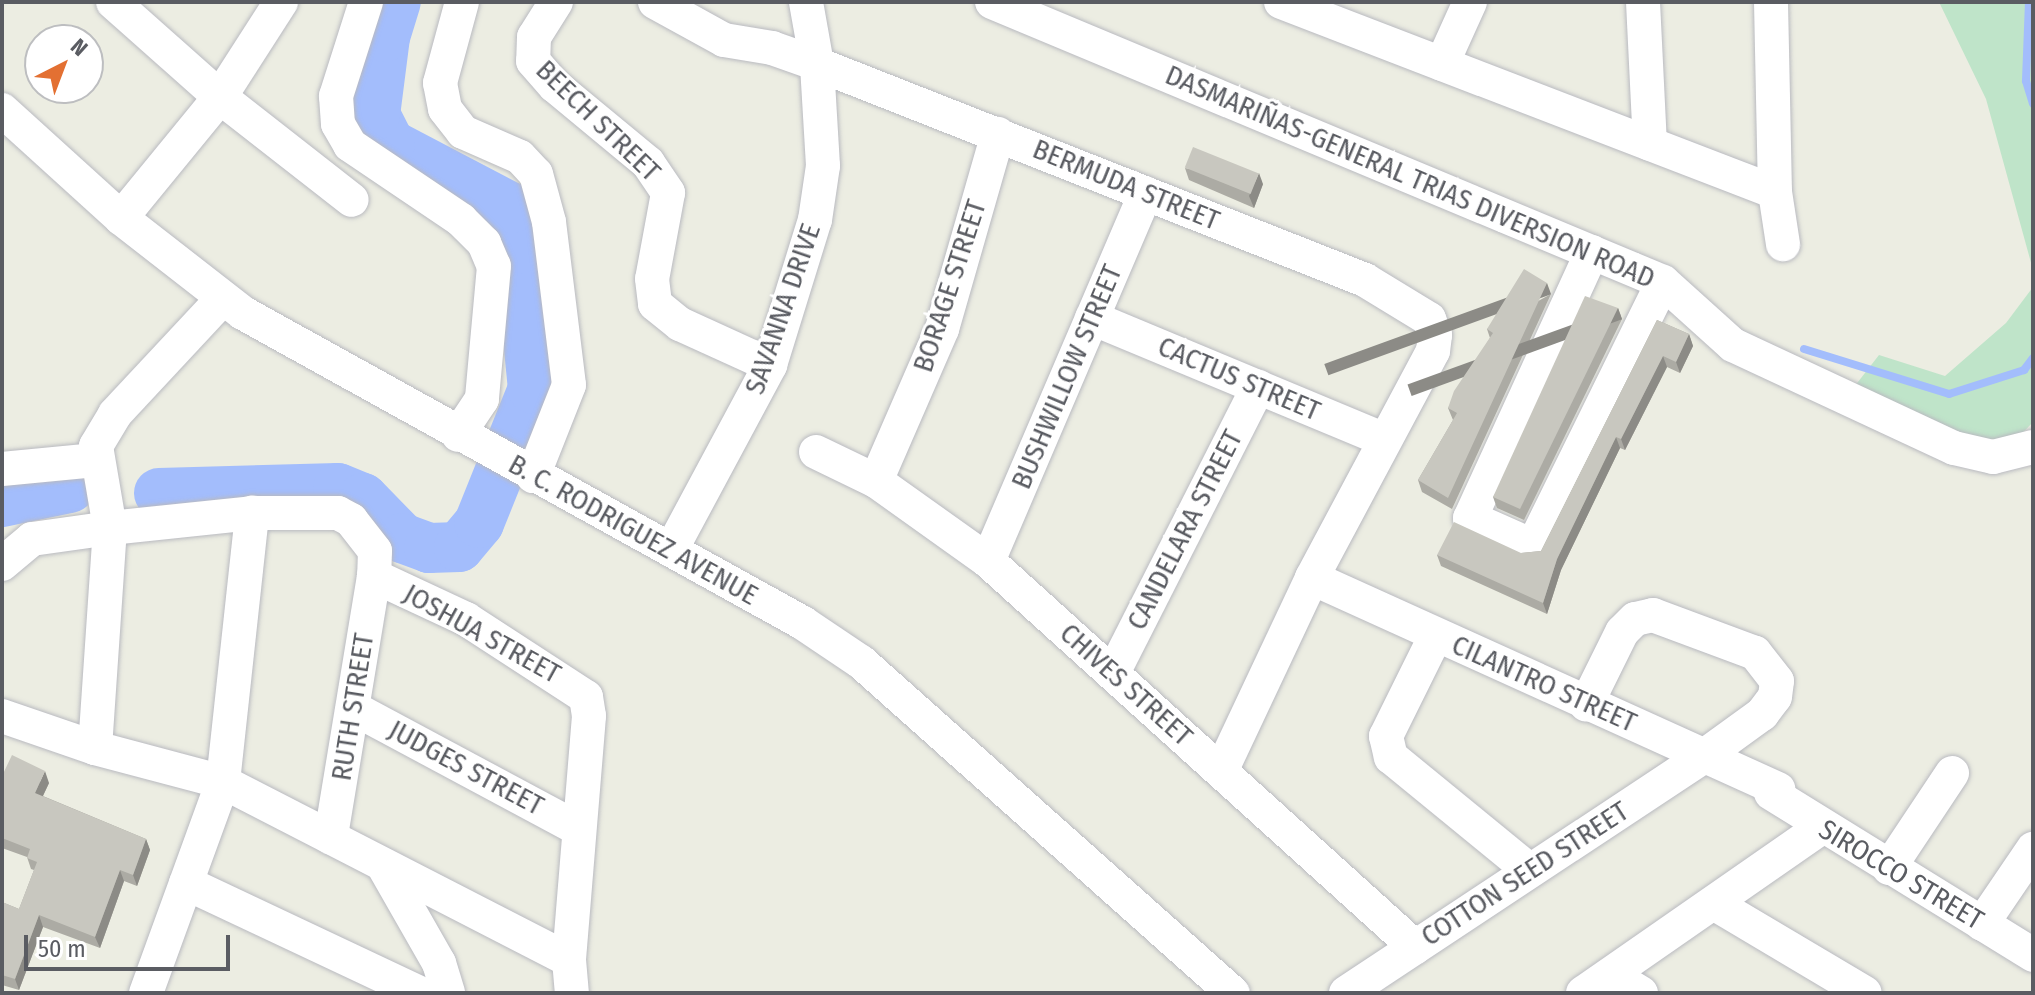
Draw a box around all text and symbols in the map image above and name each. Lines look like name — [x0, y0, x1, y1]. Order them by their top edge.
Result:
north arrow — [24, 24, 104, 104]
text: N — [65, 33, 93, 62]
street label: BEECH STREET — [529, 53, 667, 189]
street label: DASMARIÑAS-GENERAL TRIAS DIVERSION ROAD — [1160, 58, 1660, 296]
street label: BERMUDA STREET — [1028, 132, 1224, 238]
street label: BORAGE STREET — [906, 196, 994, 376]
street label: SAVANNA DRIVE — [738, 219, 828, 399]
street label: BUSHWILLOW STREET — [1005, 260, 1129, 494]
street label: CACTUS STREET — [1153, 330, 1325, 428]
street label: CANDELARA STREET — [1120, 424, 1250, 636]
street label: B. C. RODRIGUEZ AVENUE — [503, 448, 763, 612]
street label: JOSHUA STREET — [398, 577, 566, 691]
street label: CHIVES STREET — [1053, 617, 1199, 753]
street label: CILANTRO STREET — [1446, 628, 1642, 740]
street label: RUTH STREET — [325, 631, 381, 783]
street label: JUDGES STREET — [383, 713, 549, 823]
street label: COTTON SEED STREET — [1415, 795, 1635, 953]
street label: SIROCCO STREET — [1813, 813, 1989, 937]
scale bar — [28, 919, 234, 969]
text: 50 m — [38, 935, 86, 963]

